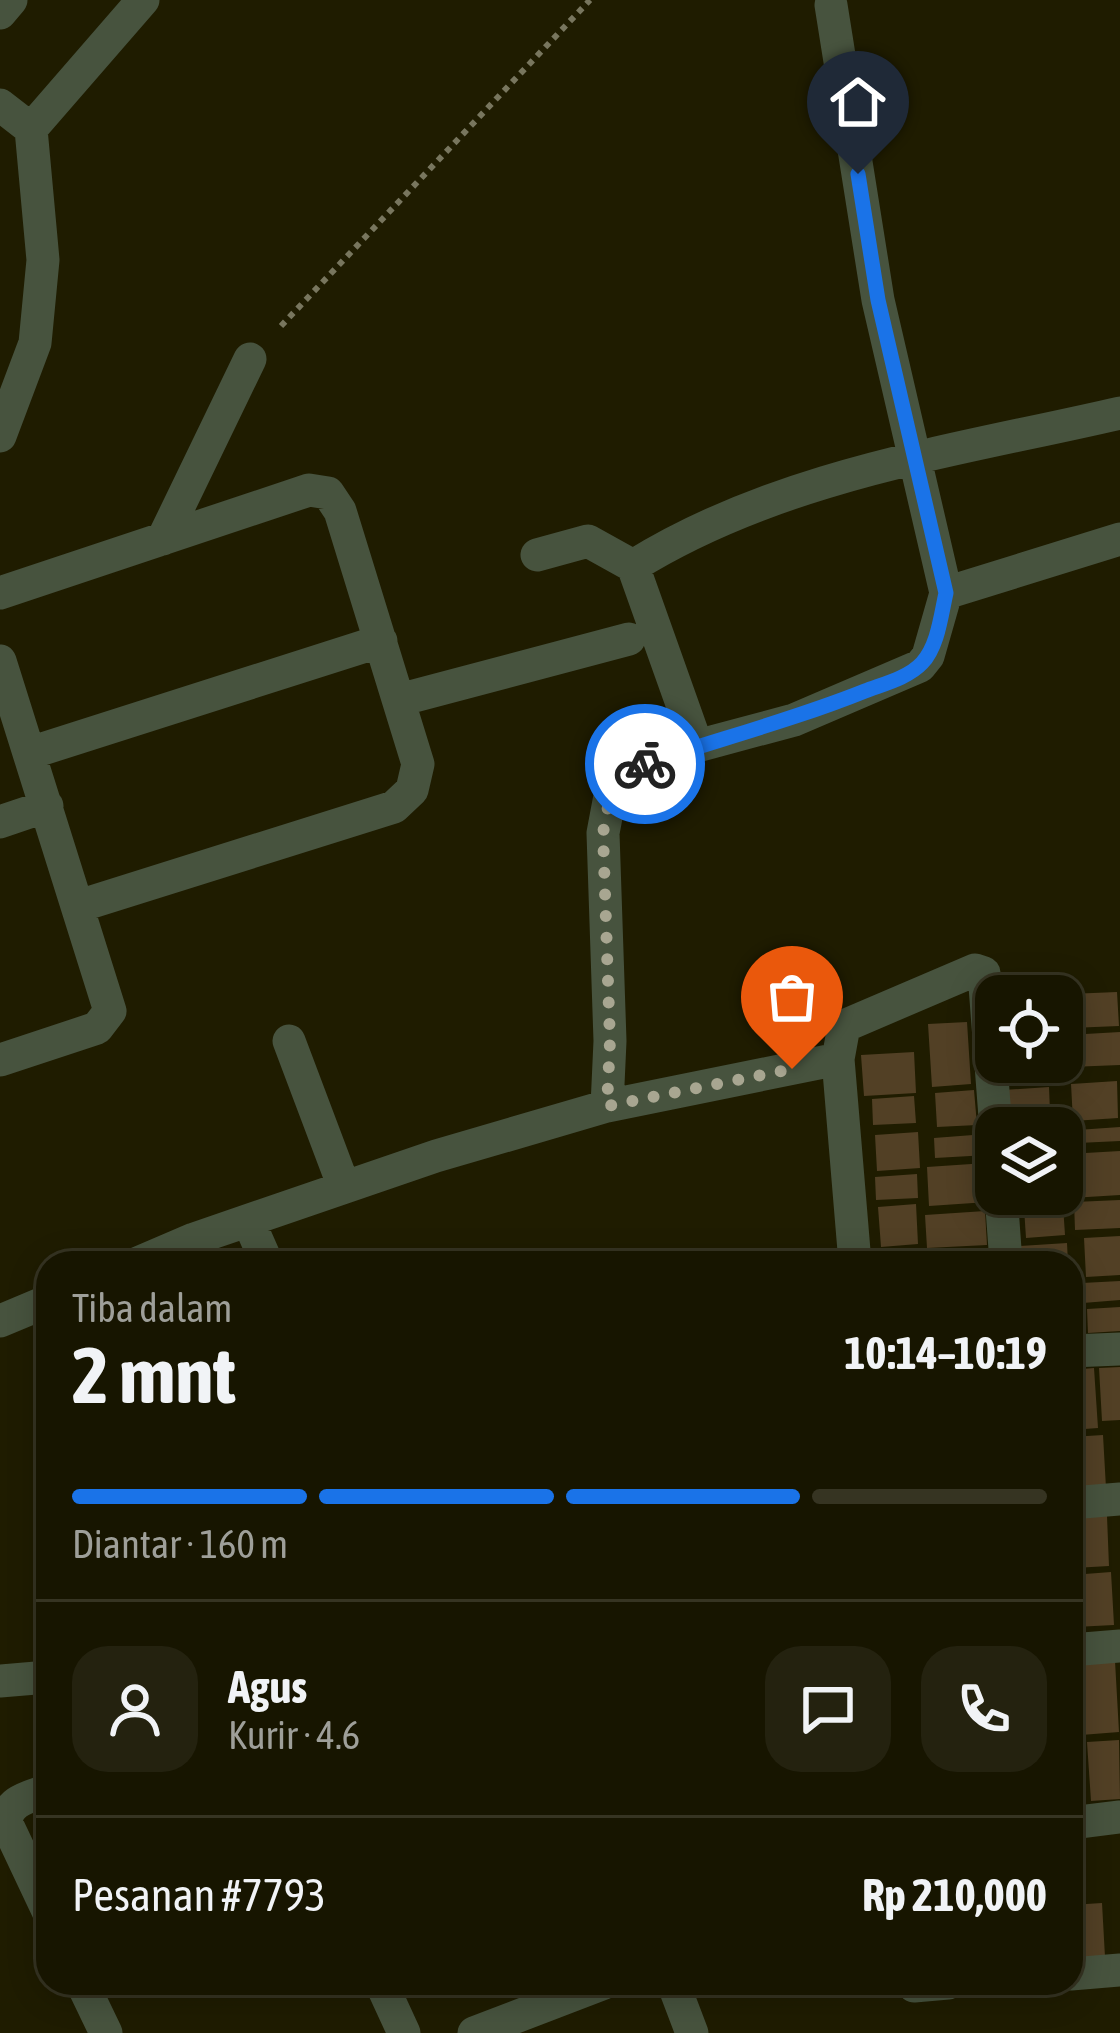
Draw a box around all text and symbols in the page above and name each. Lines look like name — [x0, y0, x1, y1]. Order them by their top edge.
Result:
pin — [807, 51, 909, 174]
icon: home — [825, 69, 891, 135]
courier — [585, 704, 705, 824]
icon: bike — [612, 731, 678, 797]
pin — [741, 946, 843, 1069]
icon: bag — [759, 964, 825, 1030]
map controls — [975, 975, 1083, 1215]
button: locate — [975, 975, 1083, 1083]
button: layers — [975, 1107, 1083, 1215]
text: Tiba dalam — [72, 1286, 232, 1330]
text: 10:14–10:19 — [844, 1327, 1047, 1379]
text: 2 mnt — [72, 1330, 236, 1420]
text: Diantar · 160 m — [72, 1522, 288, 1566]
button: person — [72, 1646, 198, 1772]
button: chat — [765, 1646, 891, 1772]
button: phone — [921, 1646, 1047, 1772]
text: Agus — [228, 1661, 307, 1713]
text: Kurir · 4.6 — [228, 1713, 360, 1757]
text: Pesanan #7793 — [72, 1869, 326, 1921]
text: Rp 210,000 — [862, 1869, 1047, 1921]

